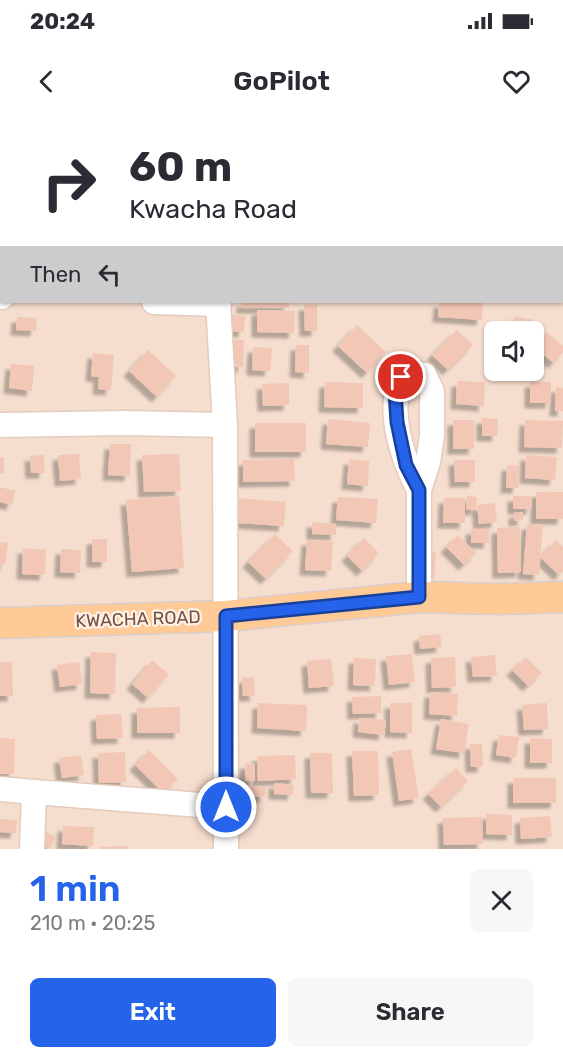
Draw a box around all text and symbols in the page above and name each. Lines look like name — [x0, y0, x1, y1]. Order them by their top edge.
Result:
text: 20:24 — [30, 8, 95, 35]
icon: back — [30, 65, 63, 98]
text: GoPilot — [233, 65, 330, 97]
icon: heart — [500, 65, 533, 98]
text: 60 m — [129, 142, 232, 192]
icon: right — [30, 144, 108, 222]
text: Kwacha Road — [129, 193, 297, 225]
icon: left — [93, 258, 126, 291]
text: Then — [30, 261, 81, 288]
map controls — [484, 321, 544, 381]
button: sound — [484, 321, 544, 381]
pin — [375, 351, 426, 402]
icon: arrive — [384, 360, 417, 393]
street label: KWACHA ROAD — [75, 606, 201, 632]
position arrow — [194, 775, 258, 839]
text: 1 min — [30, 867, 121, 910]
button: close — [470, 869, 533, 932]
text: 210 m · 20:25 — [30, 911, 155, 935]
button: Exit — [30, 978, 276, 1047]
button: Share — [288, 978, 533, 1047]

